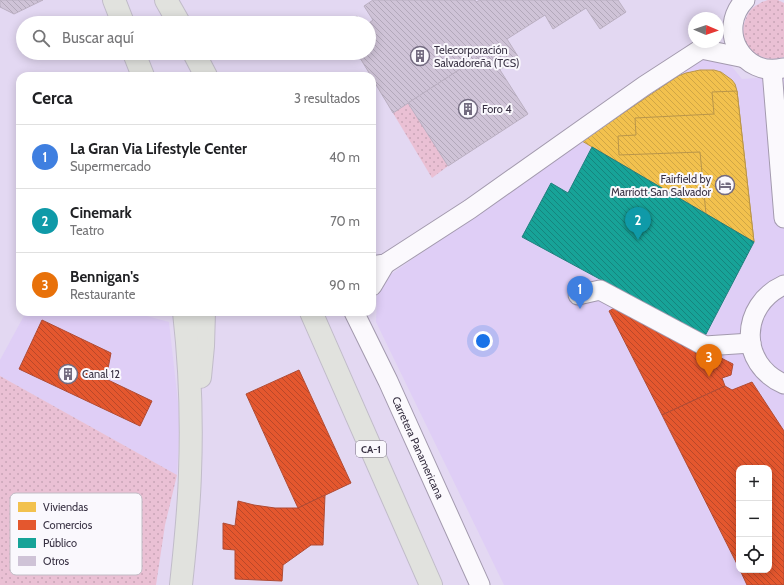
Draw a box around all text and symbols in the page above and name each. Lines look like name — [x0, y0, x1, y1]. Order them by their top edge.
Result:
north arrow — [688, 12, 724, 48]
search box — [16, 16, 376, 60]
icon: search — [30, 27, 52, 49]
text: Buscar aquí — [62, 29, 134, 47]
place label: Telecorporación Salvadoreña (TCS) — [434, 43, 519, 70]
building icon: Telecorporación Salvadoreña (TCS) — [409, 45, 431, 67]
text: Cerca — [32, 88, 73, 108]
text: 3 resultados — [294, 90, 360, 106]
building icon: Foro 4 — [457, 98, 479, 120]
place label: Foro 4 — [482, 102, 512, 116]
text: La Gran Via Lifestyle Center — [70, 140, 247, 158]
text: 1 — [43, 149, 47, 165]
text: 40 m — [329, 149, 360, 165]
text: Supermercado — [70, 158, 151, 174]
place label: Fairfield by Marriott San Salvador — [611, 172, 712, 199]
hotel icon: Fairfield by Marriott San Salvador — [714, 174, 736, 196]
text: Cinemark — [70, 204, 132, 222]
pin: 2 — [625, 207, 651, 240]
text: 2 — [42, 213, 48, 229]
text: 70 m — [330, 213, 360, 229]
text: Teatro — [70, 222, 104, 238]
text: Bennigan's — [70, 268, 139, 286]
pin: 1 — [567, 276, 593, 309]
text: 3 — [41, 277, 49, 293]
text: 90 m — [329, 277, 360, 293]
text: Restaurante — [70, 286, 135, 302]
your location — [473, 331, 493, 351]
pin: 3 — [696, 344, 722, 377]
building icon: Canal 12 — [57, 363, 79, 385]
place label: Canal 12 — [82, 367, 120, 381]
street label: Carretera Panamericana — [389, 394, 447, 502]
road number: CA-1 — [356, 441, 386, 457]
map controls — [736, 465, 772, 573]
button: + — [736, 465, 772, 501]
legend — [10, 493, 142, 575]
text: Viviendas — [43, 500, 88, 514]
button: − — [736, 501, 772, 537]
text: Comercios — [43, 518, 93, 532]
text: Público — [43, 536, 77, 550]
button: locate — [736, 537, 772, 573]
text: Otros — [43, 554, 70, 568]

